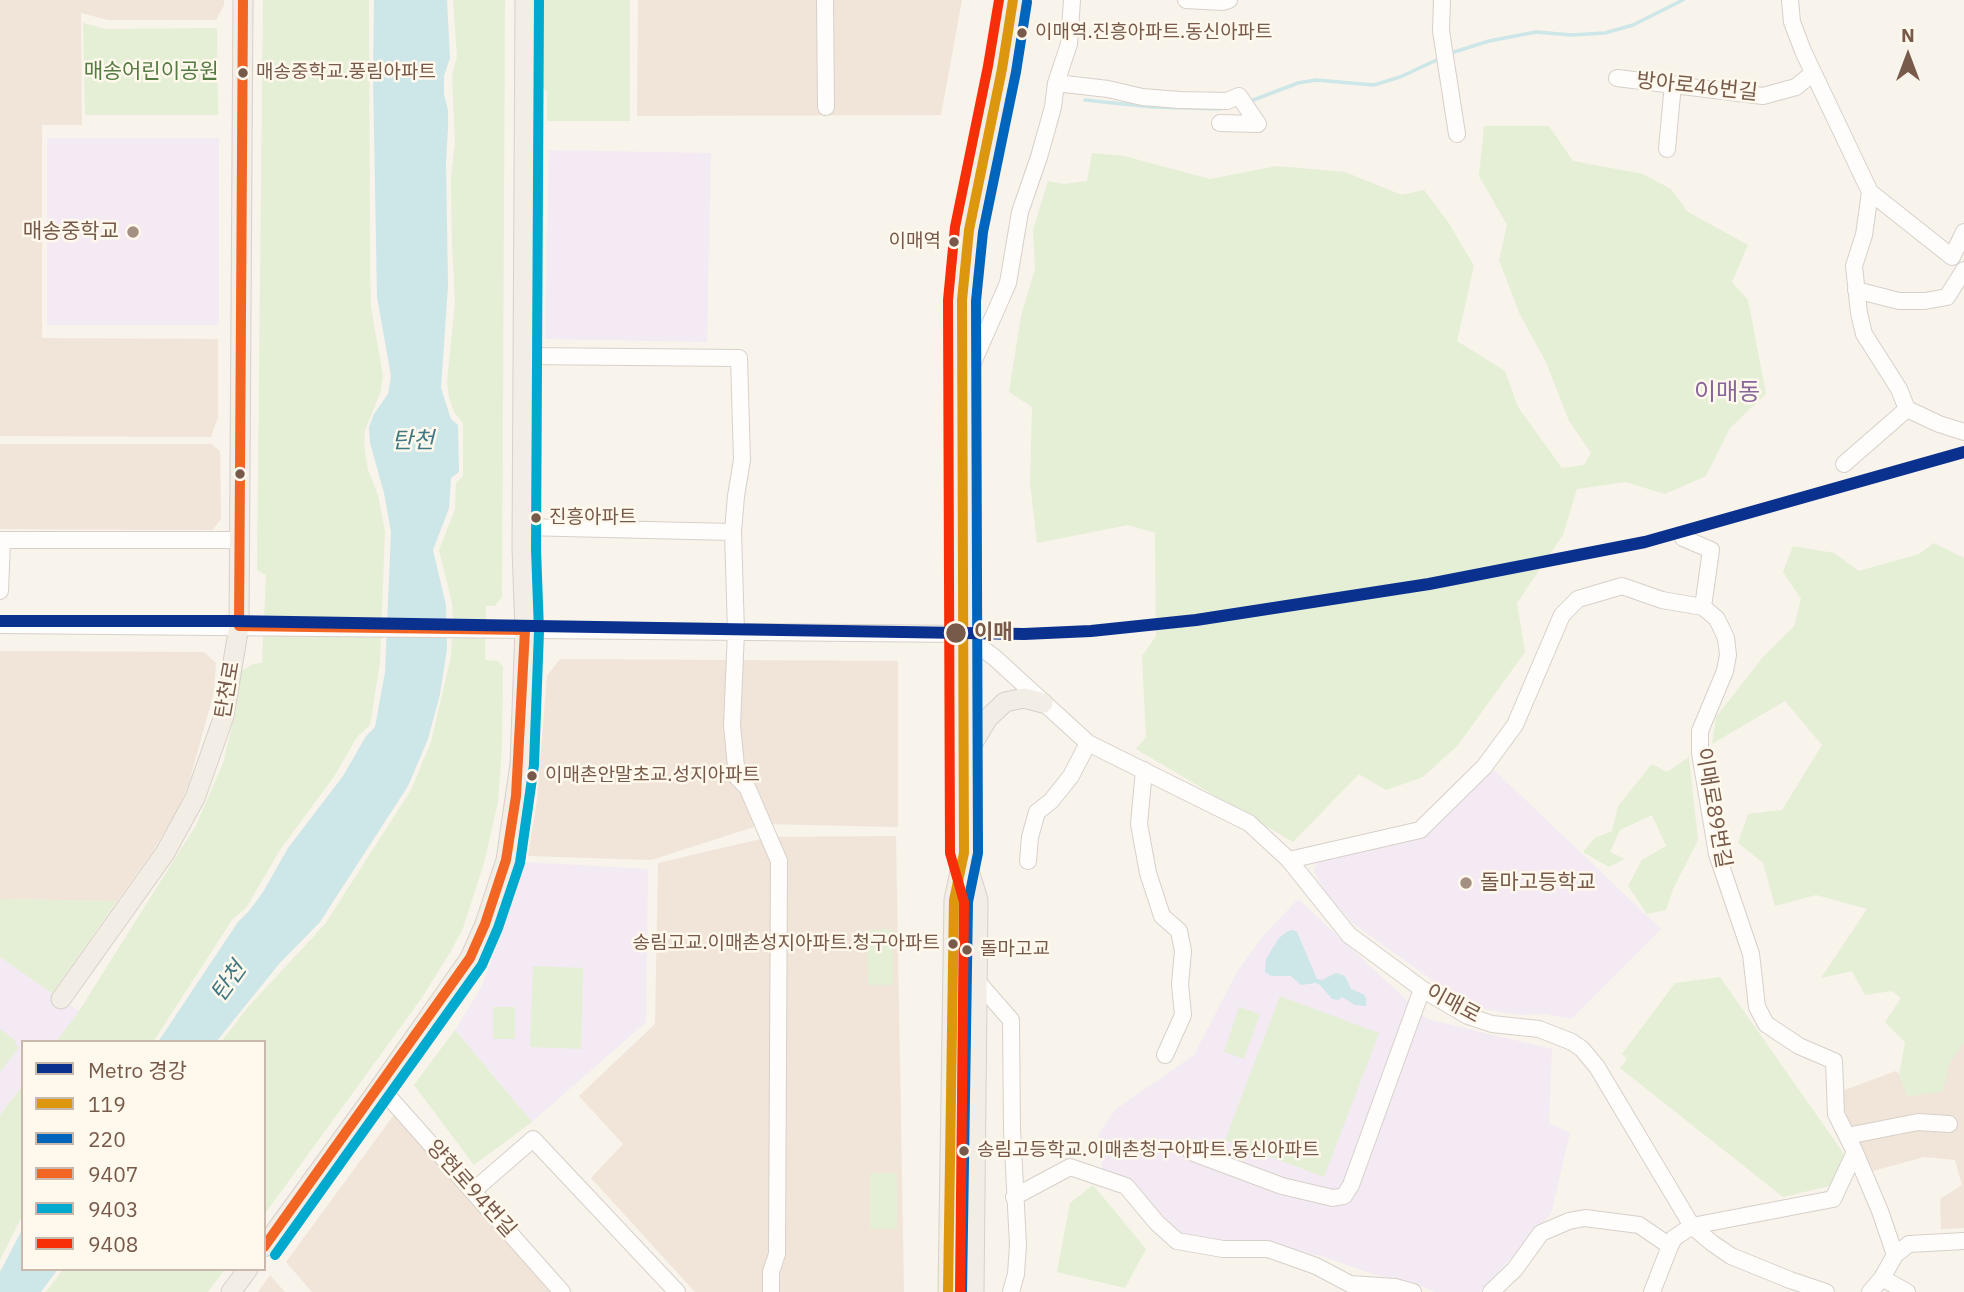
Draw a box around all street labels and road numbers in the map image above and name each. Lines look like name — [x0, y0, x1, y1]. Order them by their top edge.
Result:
street label: 방아로46번길 — [1635, 68, 1759, 106]
street label: 탄천로 — [211, 659, 245, 721]
street label: 이매로89번길 — [1690, 746, 1736, 870]
street label: 이매로 — [1421, 979, 1485, 1029]
street label: 양현로94번길 — [421, 1135, 521, 1243]

